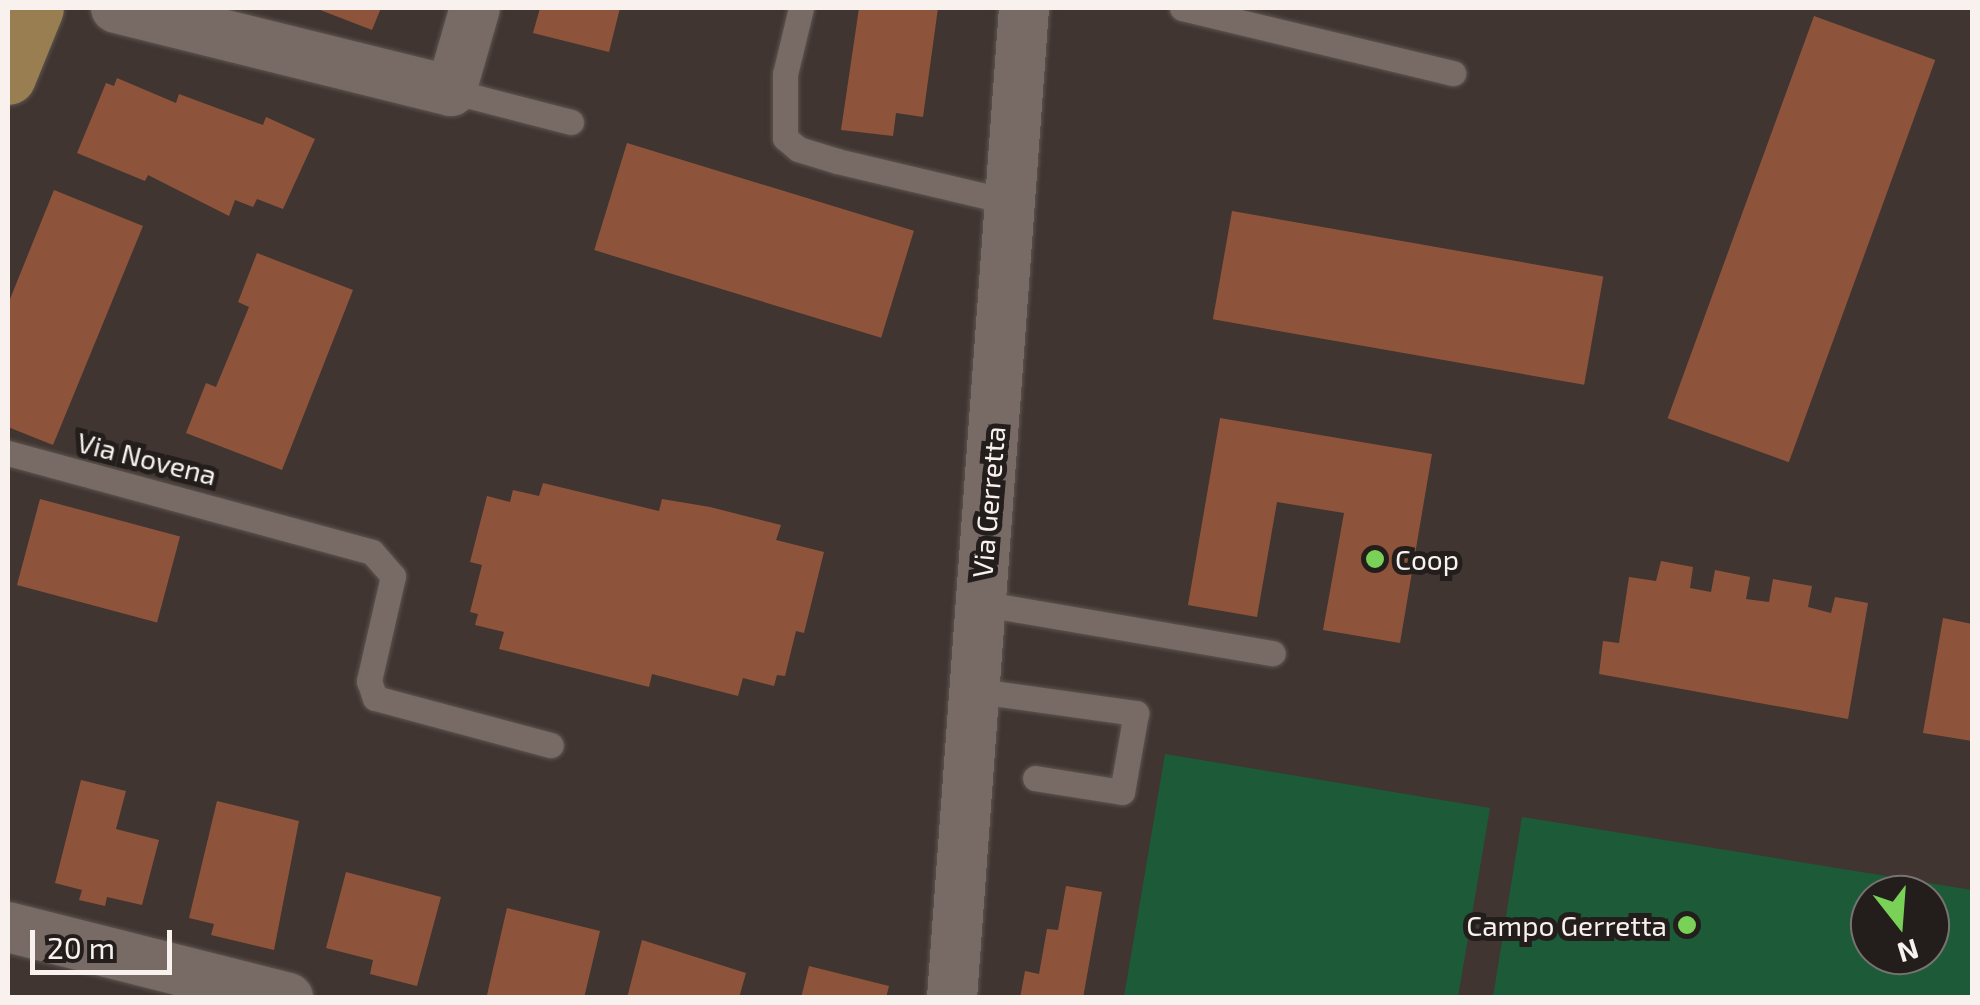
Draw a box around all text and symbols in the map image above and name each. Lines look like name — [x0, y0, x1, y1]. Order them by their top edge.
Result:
street label: Via Novena — [74, 424, 220, 492]
street label: Via Gerretta — [965, 425, 1011, 579]
place label: Coop — [1395, 542, 1459, 576]
marker: Coop — [1364, 548, 1386, 570]
north arrow — [1850, 875, 1950, 975]
place label: Campo Gerretta — [1466, 908, 1667, 942]
scale bar — [35, 910, 178, 972]
marker: Campo Gerretta — [1676, 914, 1698, 936]
text: 20 m — [47, 929, 115, 965]
text: N — [1894, 933, 1923, 971]

